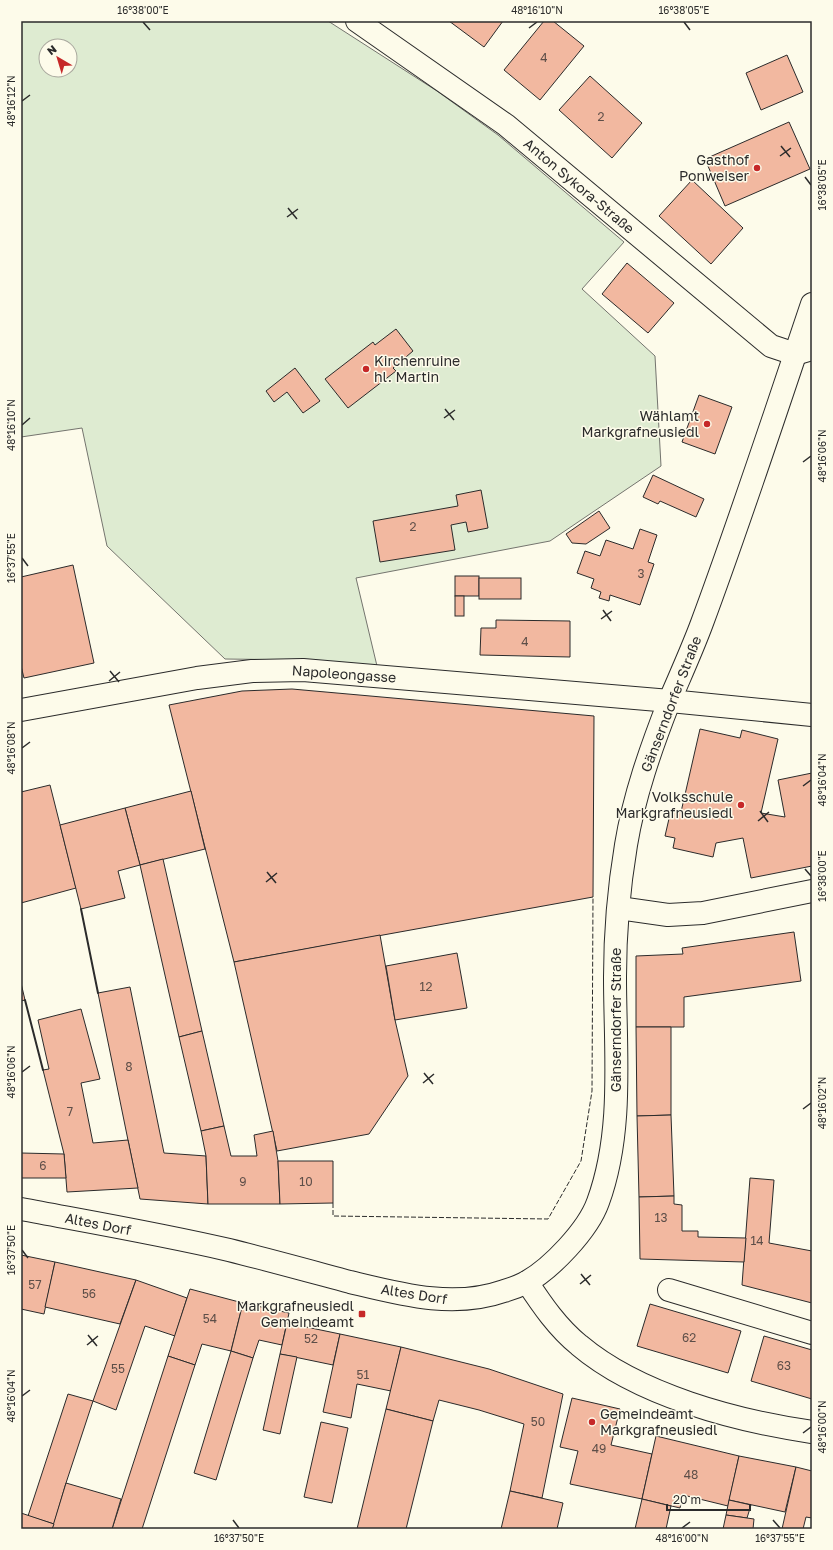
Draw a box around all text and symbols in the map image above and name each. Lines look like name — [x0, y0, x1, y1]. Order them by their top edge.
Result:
text: 16°38'00"E — [117, 4, 169, 16]
text: 48°16'10"N — [511, 4, 563, 16]
text: 16°38'05"E — [659, 4, 709, 16]
north arrow — [38, 38, 78, 78]
text: N — [44, 42, 59, 57]
house number: 4 — [540, 50, 548, 65]
text: 48°16'12"N — [5, 75, 17, 127]
house number: 2 — [598, 109, 605, 124]
street label: Anton Sykora-Straße — [521, 134, 638, 237]
place label: Gasthof Ponweiser — [679, 151, 750, 184]
text: 16°38'05"E — [816, 160, 828, 210]
marker: Gasthof Ponweiser — [752, 163, 762, 173]
place label: Kirchenruine hl. Martin — [374, 352, 460, 385]
marker: Kirchenruine hl. Martin — [361, 364, 371, 374]
text: 48°16'10"N — [5, 399, 17, 451]
place label: Wählamt Markgrafneusiedl — [581, 407, 699, 440]
marker: Wählamt Markgrafneusiedl — [702, 419, 712, 429]
text: 48°16'06"N — [816, 430, 828, 482]
house number: 2 — [410, 519, 417, 534]
text: 16°37'55"E — [5, 533, 17, 583]
house number: 3 — [637, 566, 645, 581]
street label: Gänserndorfer Straße — [637, 633, 704, 774]
house number: 4 — [521, 634, 529, 649]
street label: Napoleongasse — [291, 661, 397, 686]
text: 48°16'08"N — [5, 722, 17, 775]
text: 48°16'04"N — [816, 754, 828, 807]
place label: Volksschule Markgrafneusiedl — [615, 788, 733, 821]
marker: Volksschule Markgrafneusiedl — [736, 800, 746, 810]
text: 16°38'00"E — [816, 850, 828, 902]
street label: Gänserndorfer Straße — [607, 948, 624, 1092]
house number: 12 — [420, 979, 432, 994]
text: 48°16'06"N — [5, 1046, 17, 1098]
house number: 8 — [125, 1059, 133, 1074]
text: 48°16'02"N — [816, 1077, 828, 1129]
house number: 7 — [67, 1104, 73, 1119]
house number: 6 — [39, 1158, 47, 1173]
house number: 9 — [239, 1174, 247, 1189]
house number: 10 — [299, 1174, 313, 1189]
street label: Altes Dorf — [64, 1209, 133, 1238]
house number: 13 — [655, 1210, 667, 1225]
text: 16°37'50"E — [5, 1225, 17, 1275]
house number: 14 — [750, 1233, 764, 1248]
house number: 57 — [28, 1277, 42, 1292]
street label: Altes Dorf — [380, 1280, 448, 1307]
house number: 56 — [82, 1286, 96, 1301]
place label: Markgrafneusiedl Gemeindeamt — [236, 1297, 354, 1330]
marker: Markgrafneusiedl Gemeindeamt — [357, 1309, 367, 1319]
house number: 54 — [203, 1311, 217, 1326]
house number: 62 — [682, 1330, 696, 1345]
house number: 52 — [304, 1331, 318, 1346]
house number: 63 — [777, 1358, 791, 1373]
house number: 55 — [111, 1361, 125, 1376]
house number: 51 — [357, 1367, 370, 1382]
text: 48°16'04"N — [5, 1370, 17, 1423]
text: 48°16'00"N — [816, 1400, 828, 1454]
place label: Gemeindeamt Markgrafneusiedl — [600, 1405, 718, 1438]
house number: 50 — [531, 1414, 545, 1429]
marker: Gemeindeamt Markgrafneusiedl — [587, 1417, 597, 1427]
house number: 49 — [592, 1441, 606, 1456]
house number: 48 — [684, 1467, 698, 1482]
scale bar — [667, 1486, 750, 1512]
text: 20 m — [673, 1492, 701, 1507]
text: 16°37'50"E — [214, 1532, 264, 1544]
text: 48°16'00"N — [655, 1532, 709, 1544]
text: 16°37'55"E — [755, 1532, 805, 1544]

